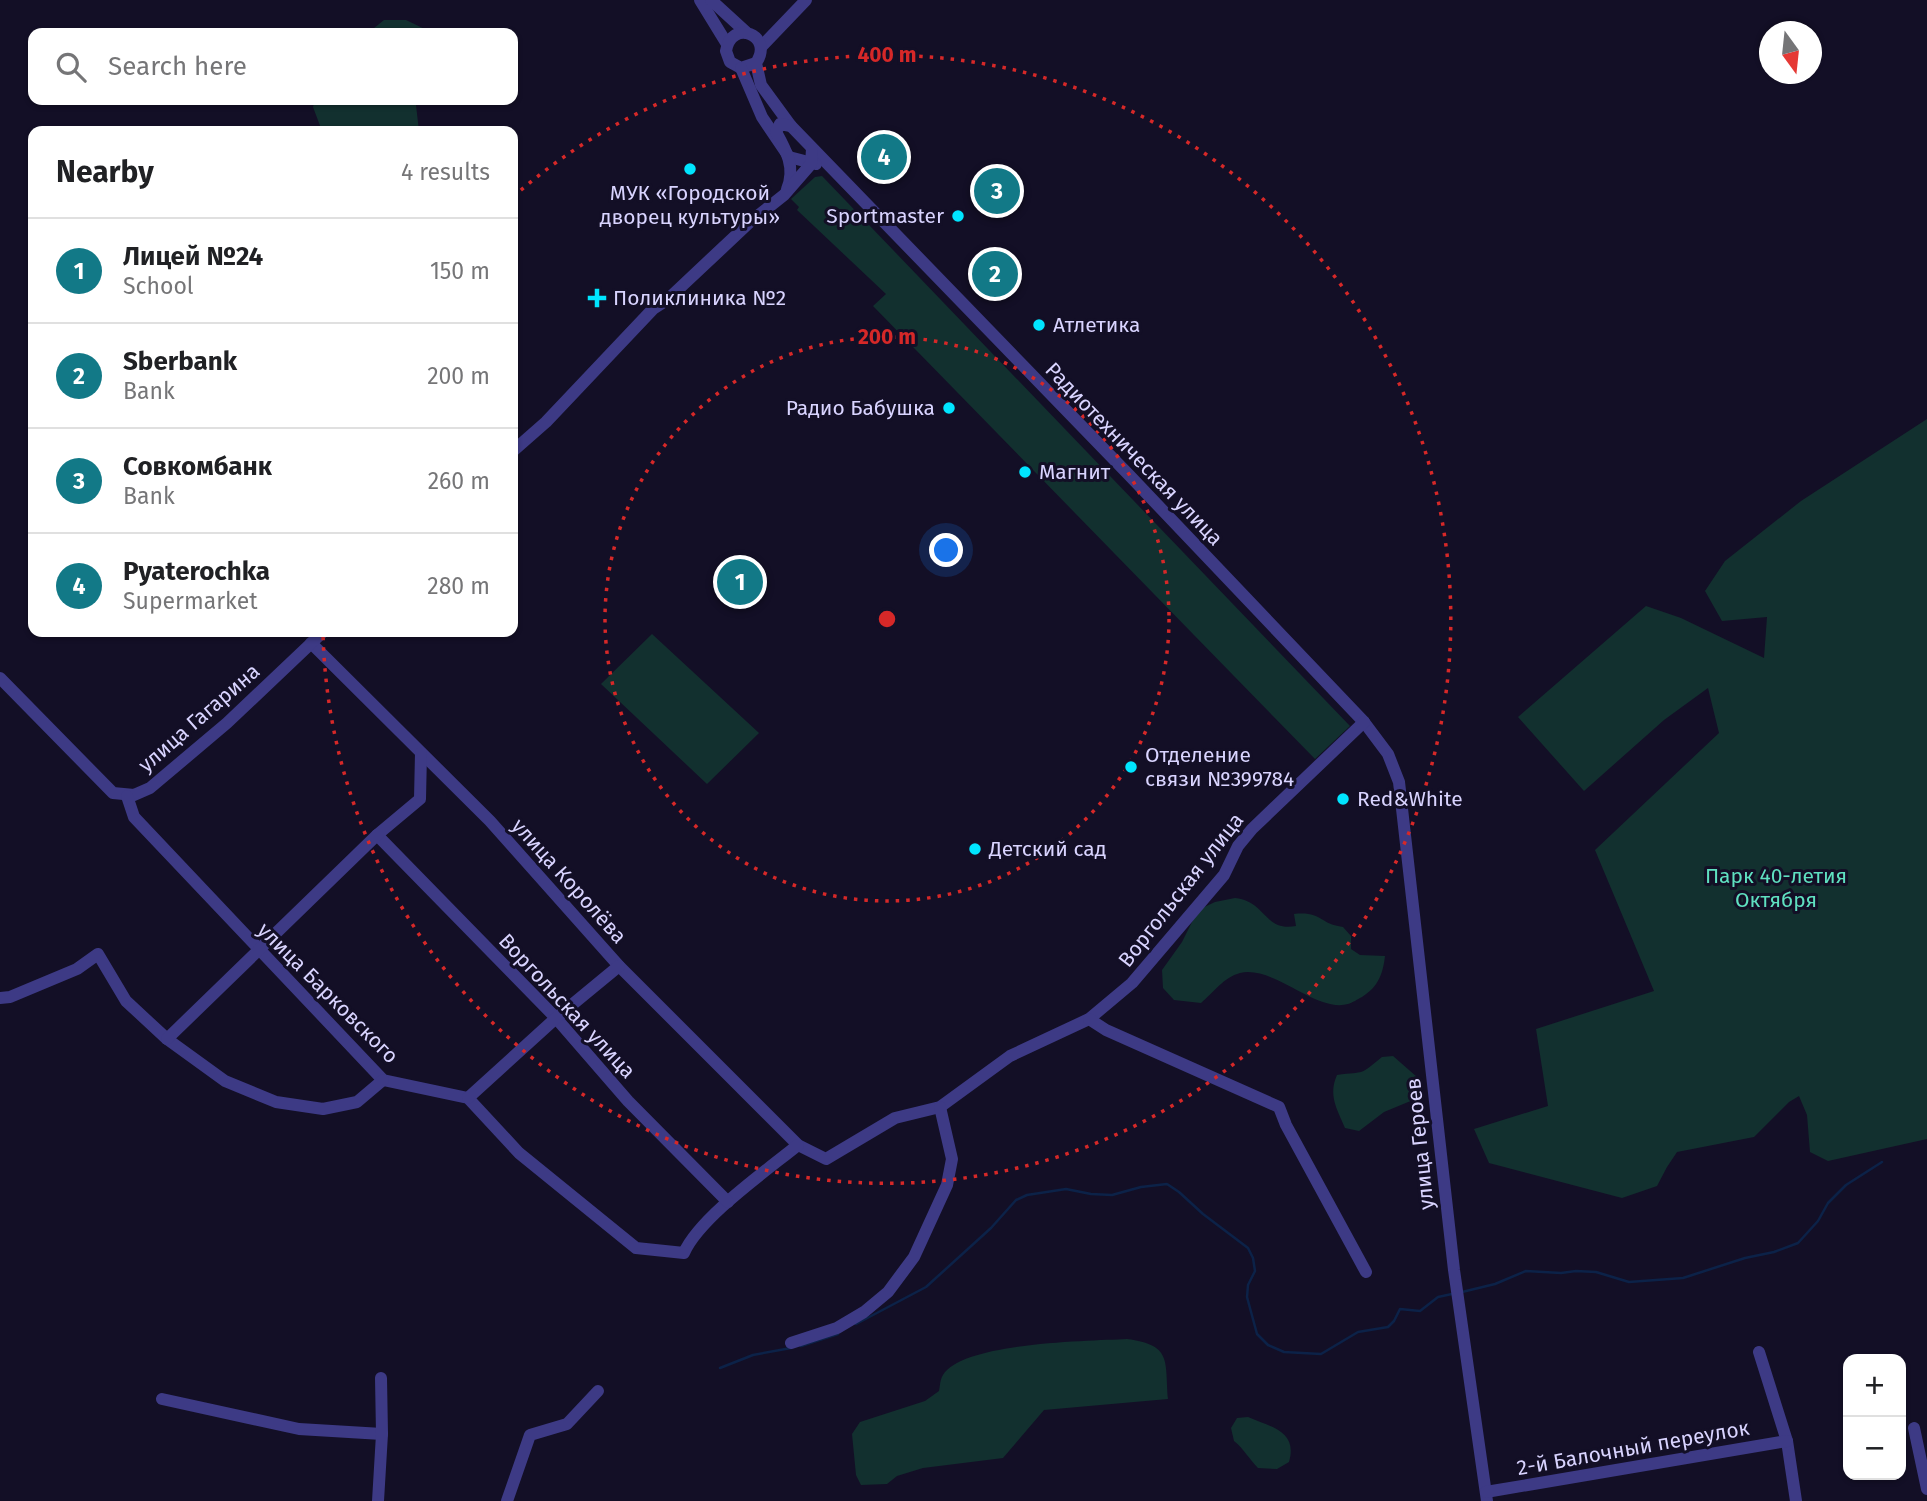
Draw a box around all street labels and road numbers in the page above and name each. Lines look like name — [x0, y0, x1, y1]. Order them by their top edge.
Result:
street label: Радиотехническая улица — [1040, 357, 1228, 551]
street label: улица Гагарина — [133, 658, 265, 778]
street label: Воргольская улица — [1113, 808, 1249, 972]
street label: улица Королёва — [506, 813, 632, 949]
street label: улица Барковского — [252, 917, 404, 1069]
street label: Воргольская улица — [493, 928, 641, 1084]
street label: улица Героев — [1400, 1077, 1440, 1211]
street label: 2-й Балочный переулок — [1515, 1415, 1751, 1481]

